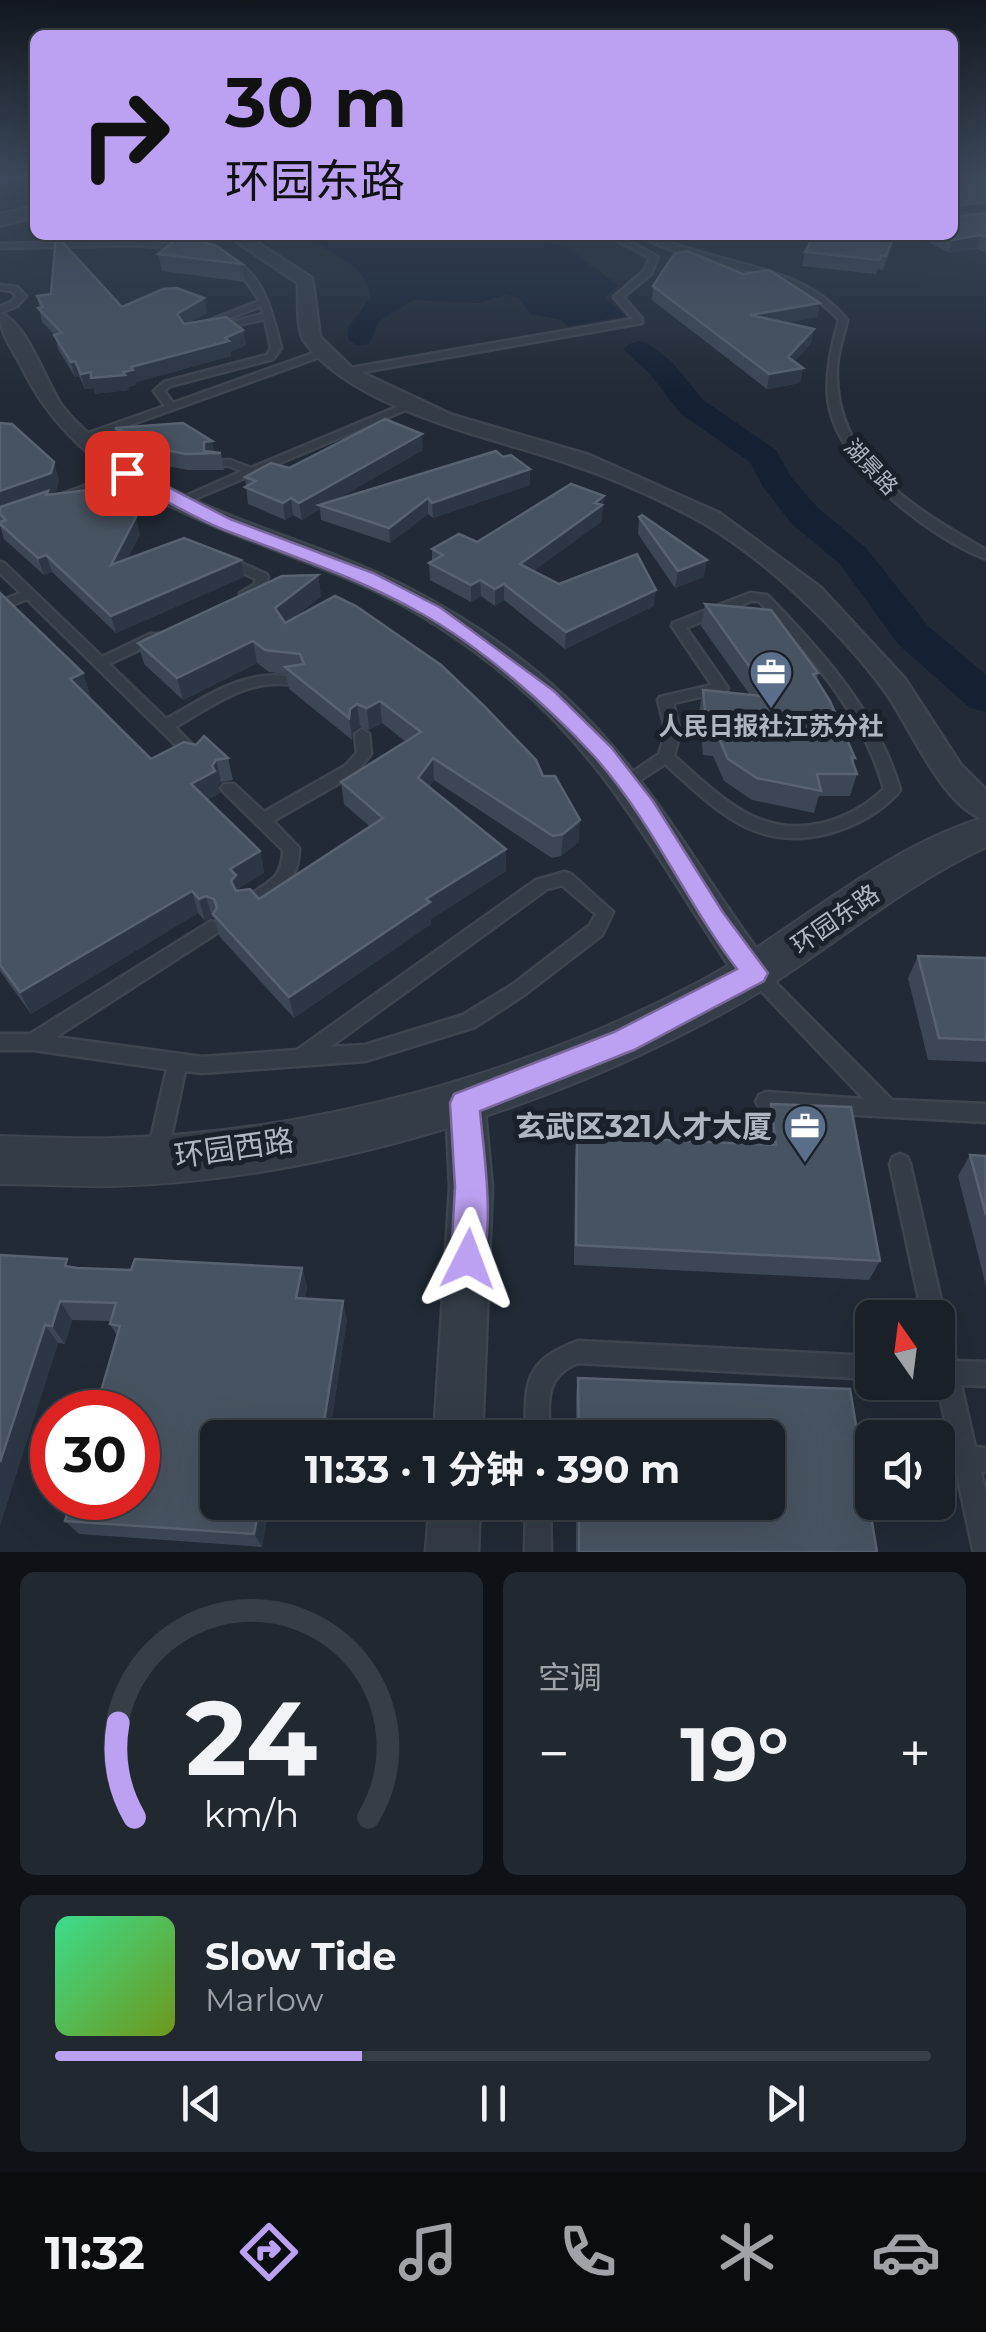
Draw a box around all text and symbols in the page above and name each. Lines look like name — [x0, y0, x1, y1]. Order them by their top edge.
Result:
text: 30 m — [225, 59, 407, 145]
icon: right — [60, 70, 190, 200]
text: 环园东路 — [225, 153, 405, 208]
pin — [85, 431, 170, 516]
street label: 湖景路 — [839, 434, 903, 500]
icon: arrive — [100, 446, 155, 501]
office icon: 人民日报社江苏分社 — [748, 649, 794, 710]
place label: 人民日报社江苏分社 — [658, 711, 884, 741]
street label: 环园东路 — [785, 878, 885, 960]
office icon: 玄武区321人才大厦 — [782, 1103, 828, 1164]
place label: 玄武区321人才大厦 — [515, 1108, 772, 1145]
street label: 环园西路 — [172, 1121, 296, 1175]
position arrow — [416, 1207, 520, 1311]
north arrow — [855, 1300, 955, 1400]
map controls — [855, 1300, 955, 1520]
speed limit sign: 30 — [30, 1390, 160, 1520]
button: sound — [855, 1420, 955, 1520]
text: 11:33 · 1 分钟 · 390 m — [305, 1446, 680, 1493]
text: 空调 — [538, 1658, 602, 1697]
text: 24 — [186, 1674, 317, 1801]
text: 19° — [680, 1708, 789, 1800]
text: − — [538, 1720, 570, 1787]
text: + — [899, 1720, 931, 1787]
text: km/h — [204, 1792, 299, 1836]
text: Slow Tide — [205, 1933, 397, 1980]
text: Marlow — [205, 1980, 323, 2019]
icon: previous — [174, 2076, 229, 2131]
icon: pause — [466, 2076, 521, 2131]
icon: next — [758, 2076, 813, 2131]
icon: directions — [234, 2217, 304, 2287]
icon: music — [393, 2217, 463, 2287]
icon: phone — [553, 2217, 623, 2287]
icon: climate — [712, 2217, 782, 2287]
icon: car — [871, 2217, 941, 2287]
text: 11:32 — [45, 2225, 145, 2280]

